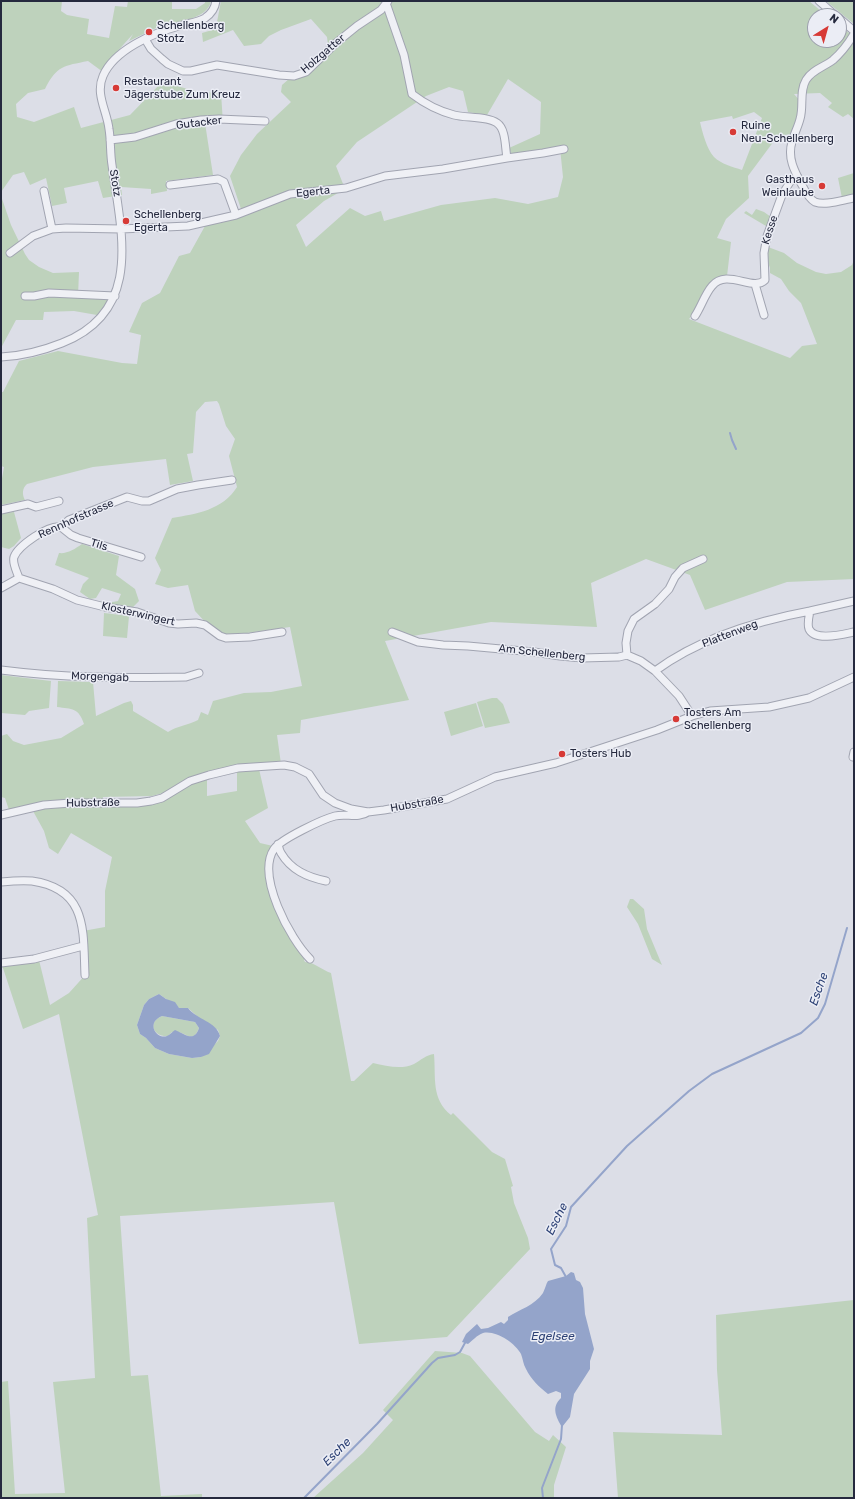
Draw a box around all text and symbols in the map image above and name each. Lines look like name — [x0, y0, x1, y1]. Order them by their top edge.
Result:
north arrow — [807, 8, 847, 48]
text: N — [827, 11, 841, 26]
place label: Schellenberg Stotz — [157, 19, 224, 45]
marker: Schellenberg Stotz — [144, 27, 154, 37]
street label: Holzgatter — [298, 32, 348, 76]
place label: Restaurant Jägerstube Zum Kreuz — [124, 75, 240, 101]
marker: Restaurant Jägerstube Zum Kreuz — [111, 83, 121, 93]
street label: Gutacker — [175, 114, 223, 132]
place label: Ruine Neu-Schellenberg — [741, 119, 834, 145]
marker: Ruine Neu-Schellenberg — [728, 127, 738, 137]
street label: Stotz — [106, 168, 124, 198]
place label: Gasthaus Weinlaube — [762, 173, 814, 199]
marker: Gasthaus Weinlaube — [817, 181, 827, 191]
street label: Egerta — [295, 184, 331, 200]
place label: Schellenberg Egerta — [134, 208, 201, 234]
street label: Kesse — [759, 214, 781, 246]
marker: Schellenberg Egerta — [121, 216, 131, 226]
street label: Rennhofstrasse — [36, 496, 116, 542]
street label: Tils — [89, 536, 109, 554]
street label: Klosterwingert — [100, 599, 176, 629]
street label: Plattenweg — [700, 617, 760, 651]
street label: Am Schellenberg — [498, 642, 586, 664]
street label: Morgengab — [71, 669, 129, 685]
place label: Tosters Am Schellenberg — [684, 706, 751, 732]
marker: Tosters Am Schellenberg — [671, 714, 681, 724]
place label: Tosters Hub — [570, 747, 631, 761]
marker: Tosters Hub — [557, 749, 567, 759]
street label: Hubstraße — [389, 793, 445, 815]
street label: Hubstraße — [66, 796, 120, 810]
water label: Esche — [807, 971, 831, 1007]
water label: Esche — [543, 1201, 571, 1237]
water label: Egelsee — [531, 1330, 575, 1344]
water label: Esche — [320, 1435, 354, 1469]

